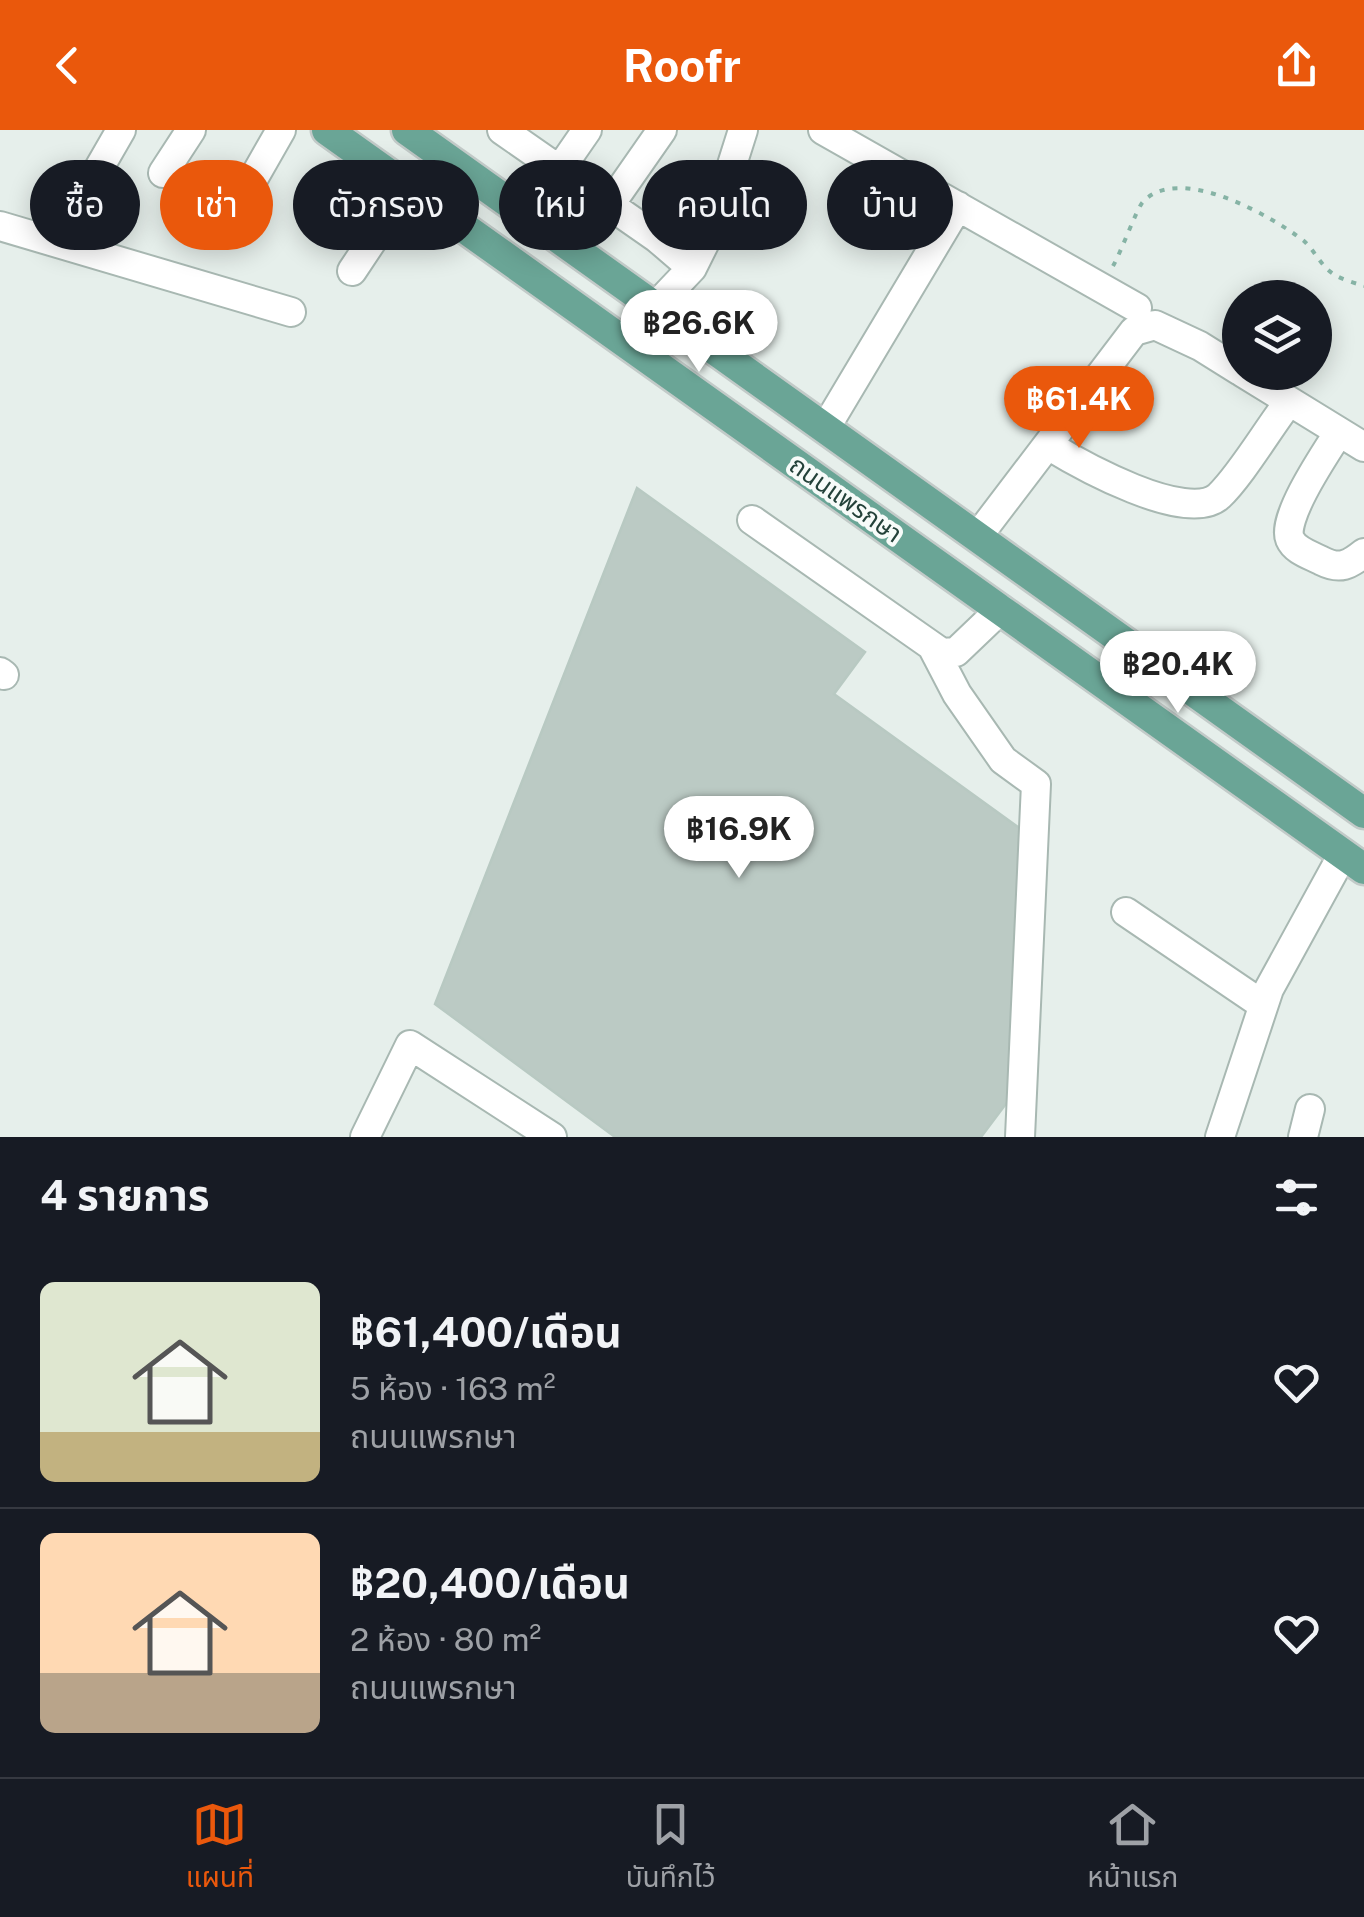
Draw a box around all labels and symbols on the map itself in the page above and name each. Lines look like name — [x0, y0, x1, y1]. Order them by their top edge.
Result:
pin: ฿26.6K — [618, 290, 780, 375]
pin: ฿61.4K — [998, 366, 1160, 451]
street label: ถนนแพรกษา — [784, 449, 908, 549]
pin: ฿20.4K — [1097, 631, 1259, 716]
pin: ฿16.9K — [658, 796, 820, 881]

